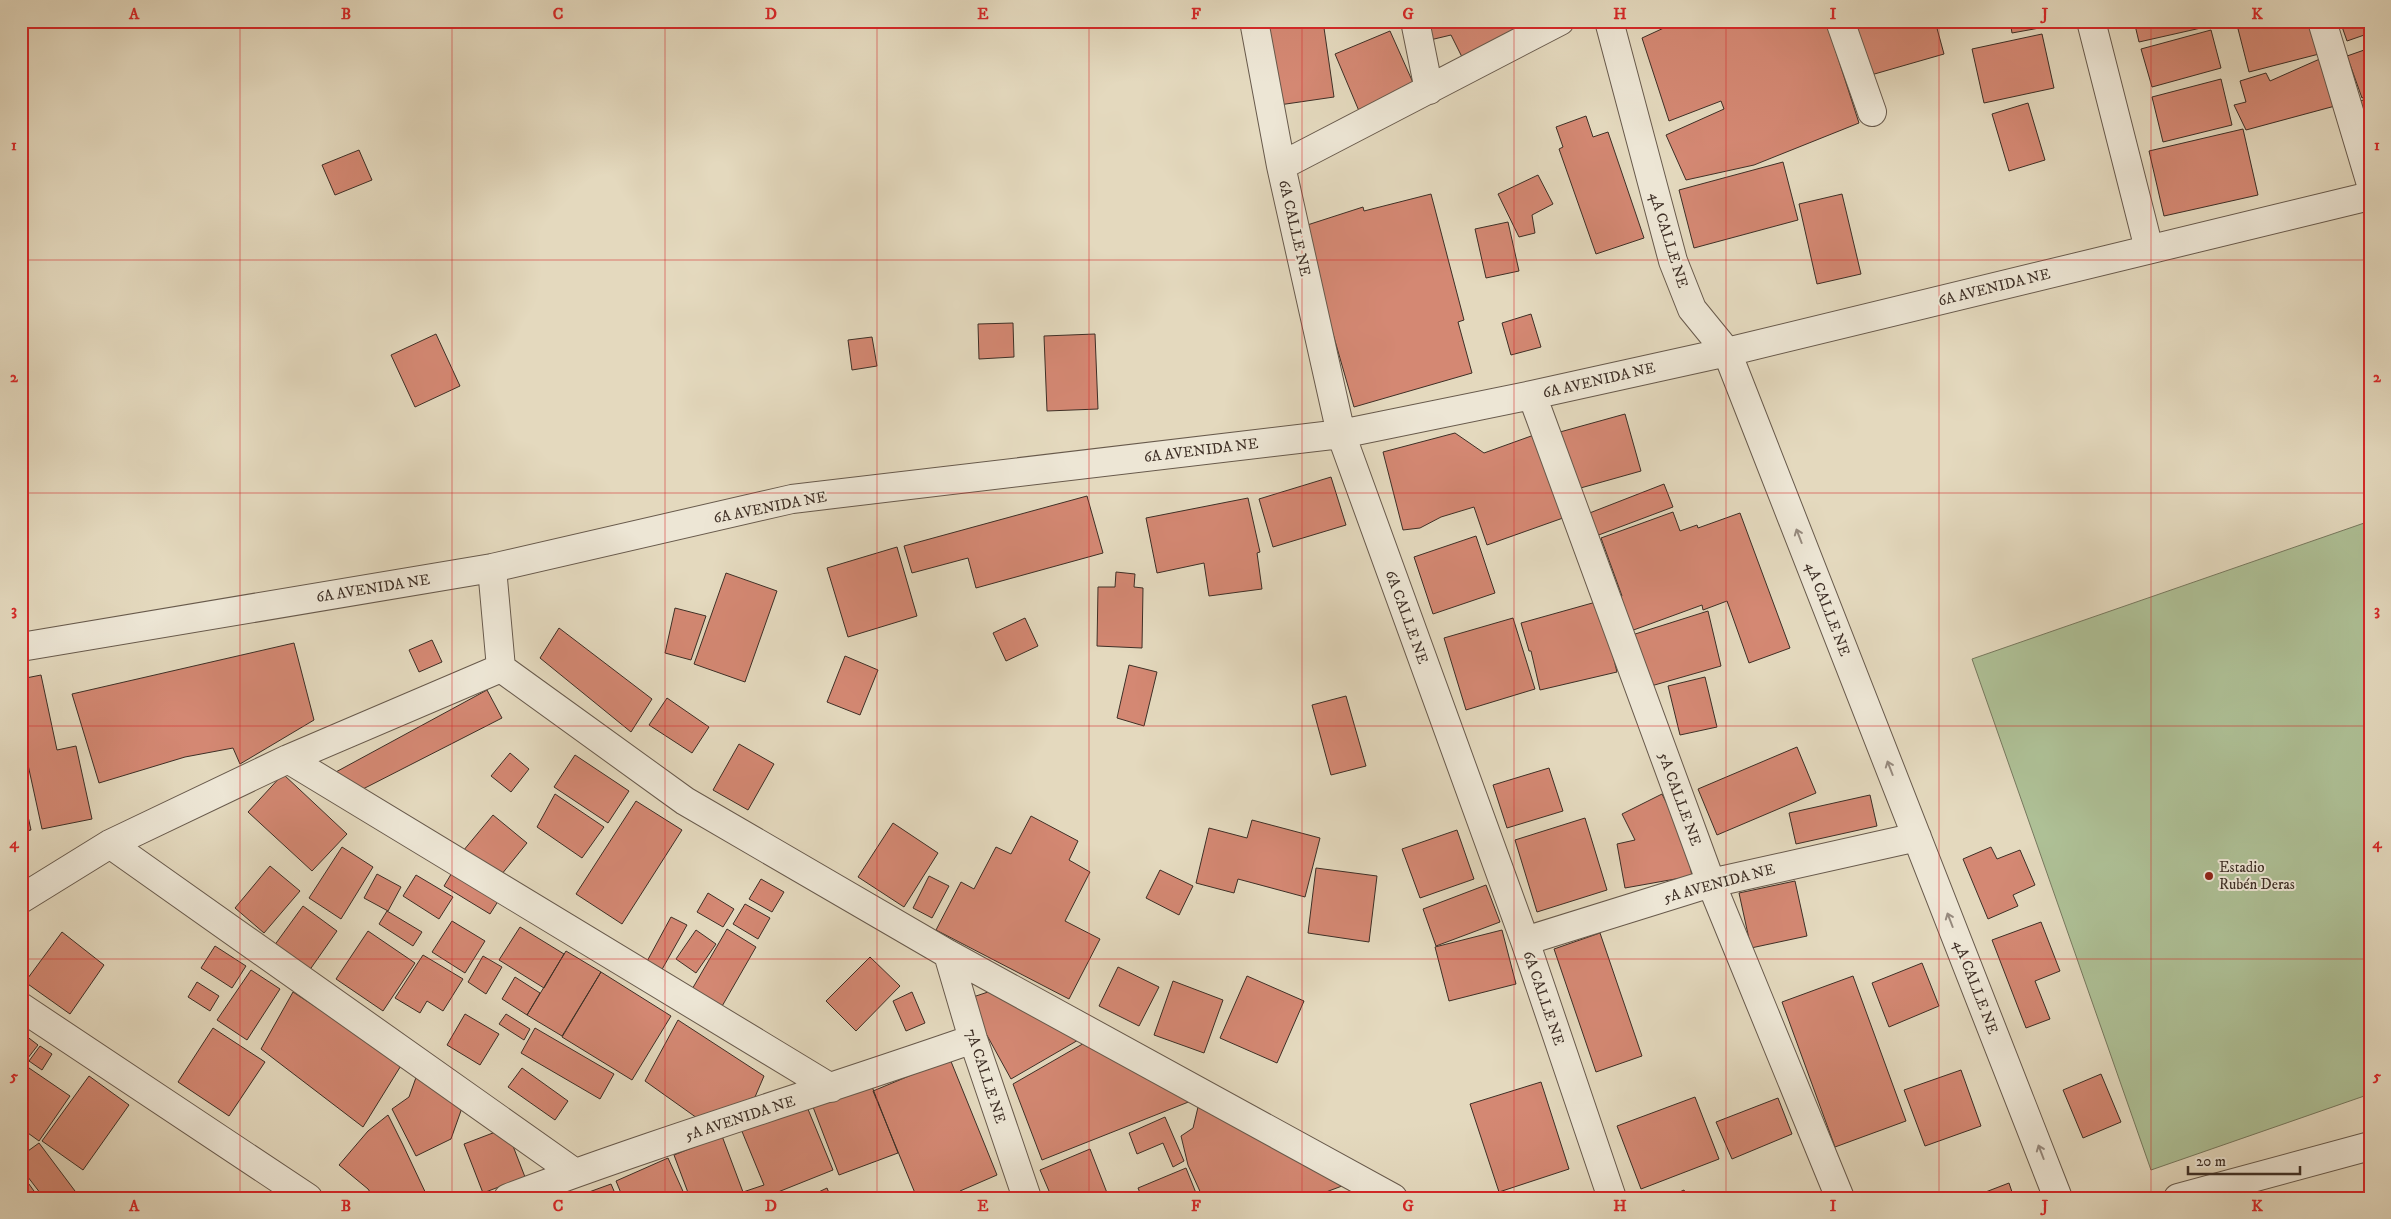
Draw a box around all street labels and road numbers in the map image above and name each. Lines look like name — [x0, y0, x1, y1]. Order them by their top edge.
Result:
street label: 6A CALLE NE — [1274, 178, 1315, 279]
street label: 4A CALLE NE — [1645, 190, 1692, 291]
street label: 6A AVENIDA NE — [1936, 264, 2053, 311]
street label: 6A AVENIDA NE — [1541, 358, 1658, 403]
street label: 6A AVENIDA NE — [1143, 434, 1260, 467]
street label: 6A AVENIDA NE — [712, 487, 829, 528]
street label: 4A CALLE NE — [1801, 559, 1854, 659]
street label: 6A CALLE NE — [1381, 568, 1432, 667]
street label: 6A AVENIDA NE — [315, 570, 432, 607]
street label: 5A CALLE NE — [1654, 750, 1705, 849]
street label: 5A AVENIDA NE — [1661, 859, 1777, 907]
street label: 4A CALLE NE — [1949, 937, 2002, 1037]
street label: 6A CALLE NE — [1519, 949, 1569, 1048]
street label: 7A CALLE NE — [961, 1026, 1010, 1126]
street label: 5A AVENIDA NE — [683, 1092, 798, 1145]

